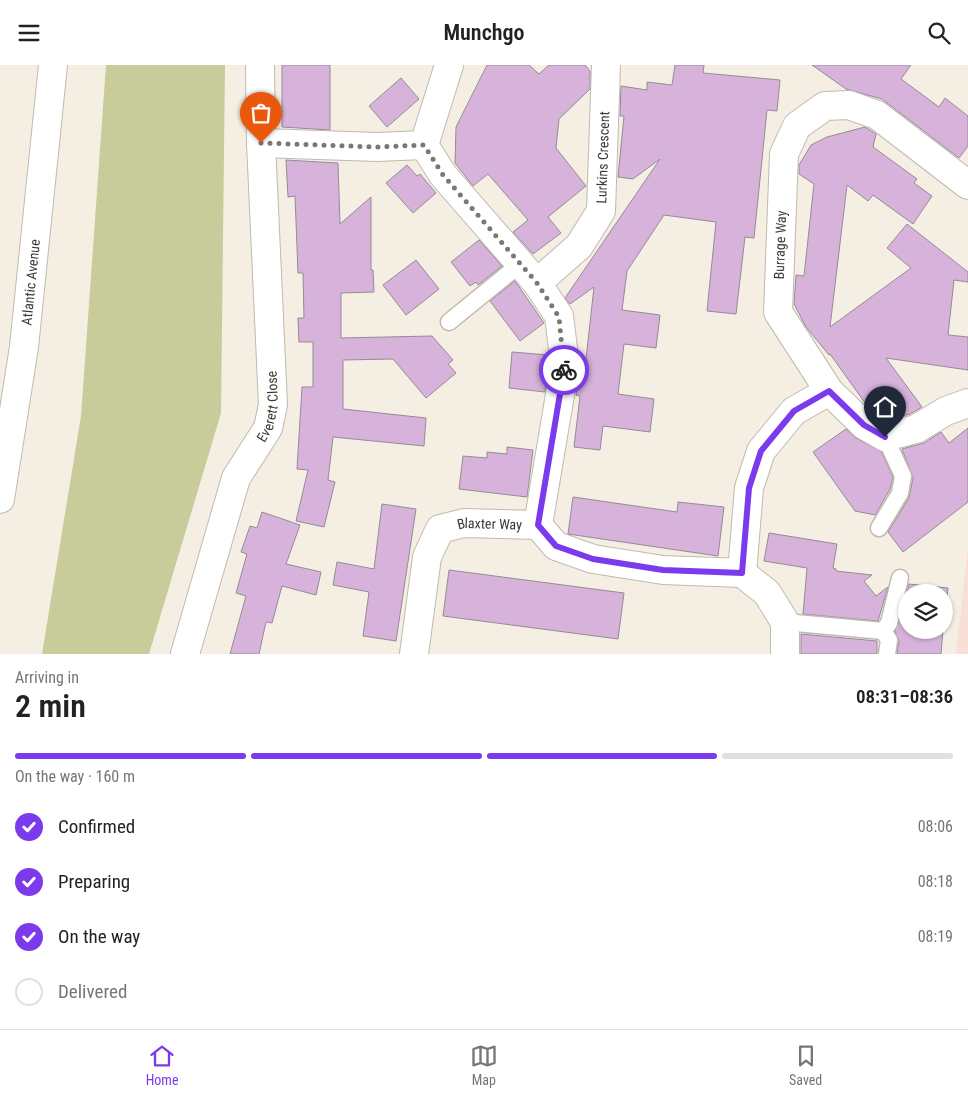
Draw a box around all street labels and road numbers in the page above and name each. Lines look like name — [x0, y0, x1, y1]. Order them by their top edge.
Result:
street label: Lurkins Crescent — [593, 111, 612, 204]
street label: Burrage Way — [771, 210, 789, 280]
street label: Atlantic Avenue — [18, 238, 43, 326]
street label: Everett Close — [253, 370, 281, 445]
street label: Blaxter Way — [455, 515, 522, 533]

